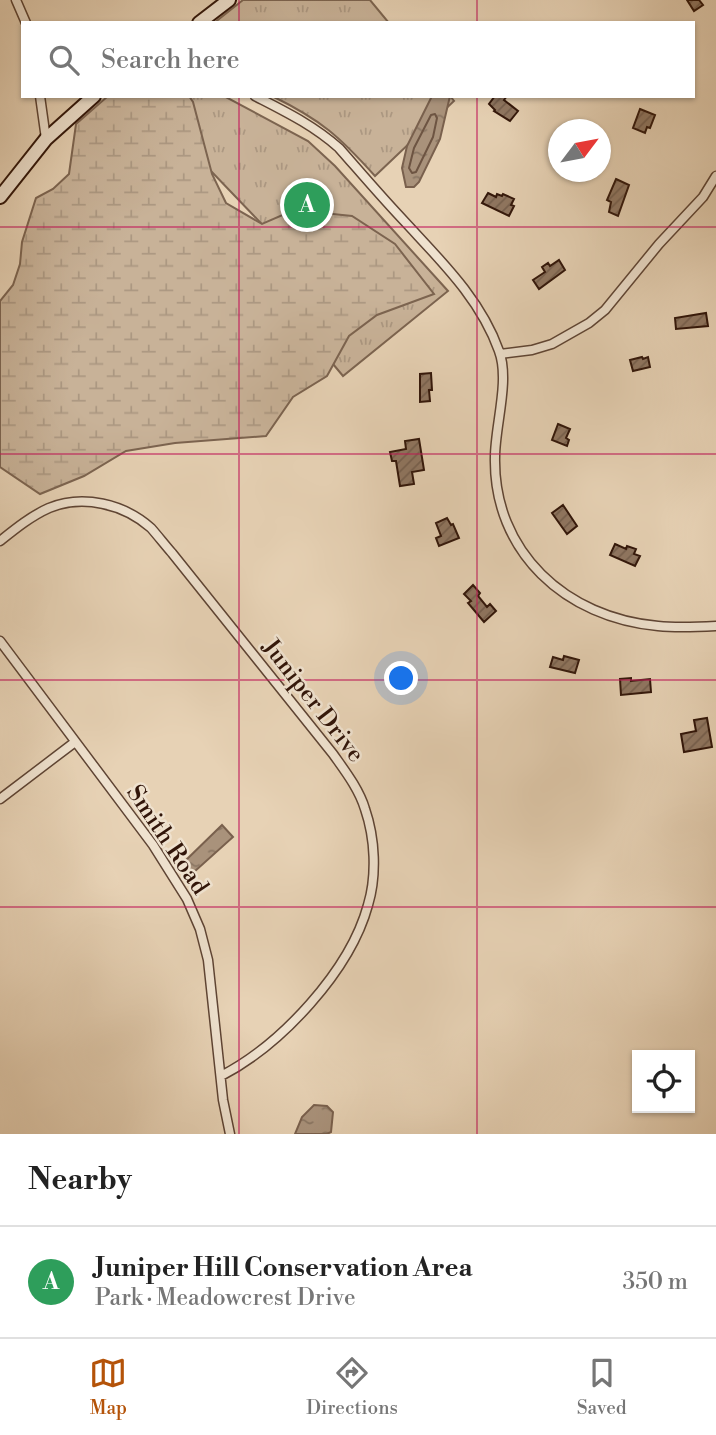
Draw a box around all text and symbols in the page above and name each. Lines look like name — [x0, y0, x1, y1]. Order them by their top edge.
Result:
search box — [21, 21, 695, 98]
icon: search — [45, 41, 83, 79]
text: Search here — [101, 44, 240, 76]
north arrow — [548, 119, 611, 182]
pin: A — [284, 179, 330, 231]
street label: Juniper Drive — [255, 632, 371, 769]
your location — [384, 661, 418, 695]
street label: Smith Road — [119, 779, 215, 901]
map controls — [632, 1050, 695, 1113]
button: locate — [632, 1050, 695, 1113]
text: Nearby — [28, 1161, 132, 1199]
text: Juniper Hill Conservation Area — [95, 1252, 472, 1284]
text: A — [43, 1268, 59, 1296]
text: 350 m — [622, 1268, 688, 1296]
text: Park · Meadowcrest Drive — [95, 1284, 356, 1312]
tab: Map — [89, 1354, 127, 1420]
tab: Directions — [306, 1354, 398, 1420]
tab: Saved — [577, 1354, 627, 1420]

